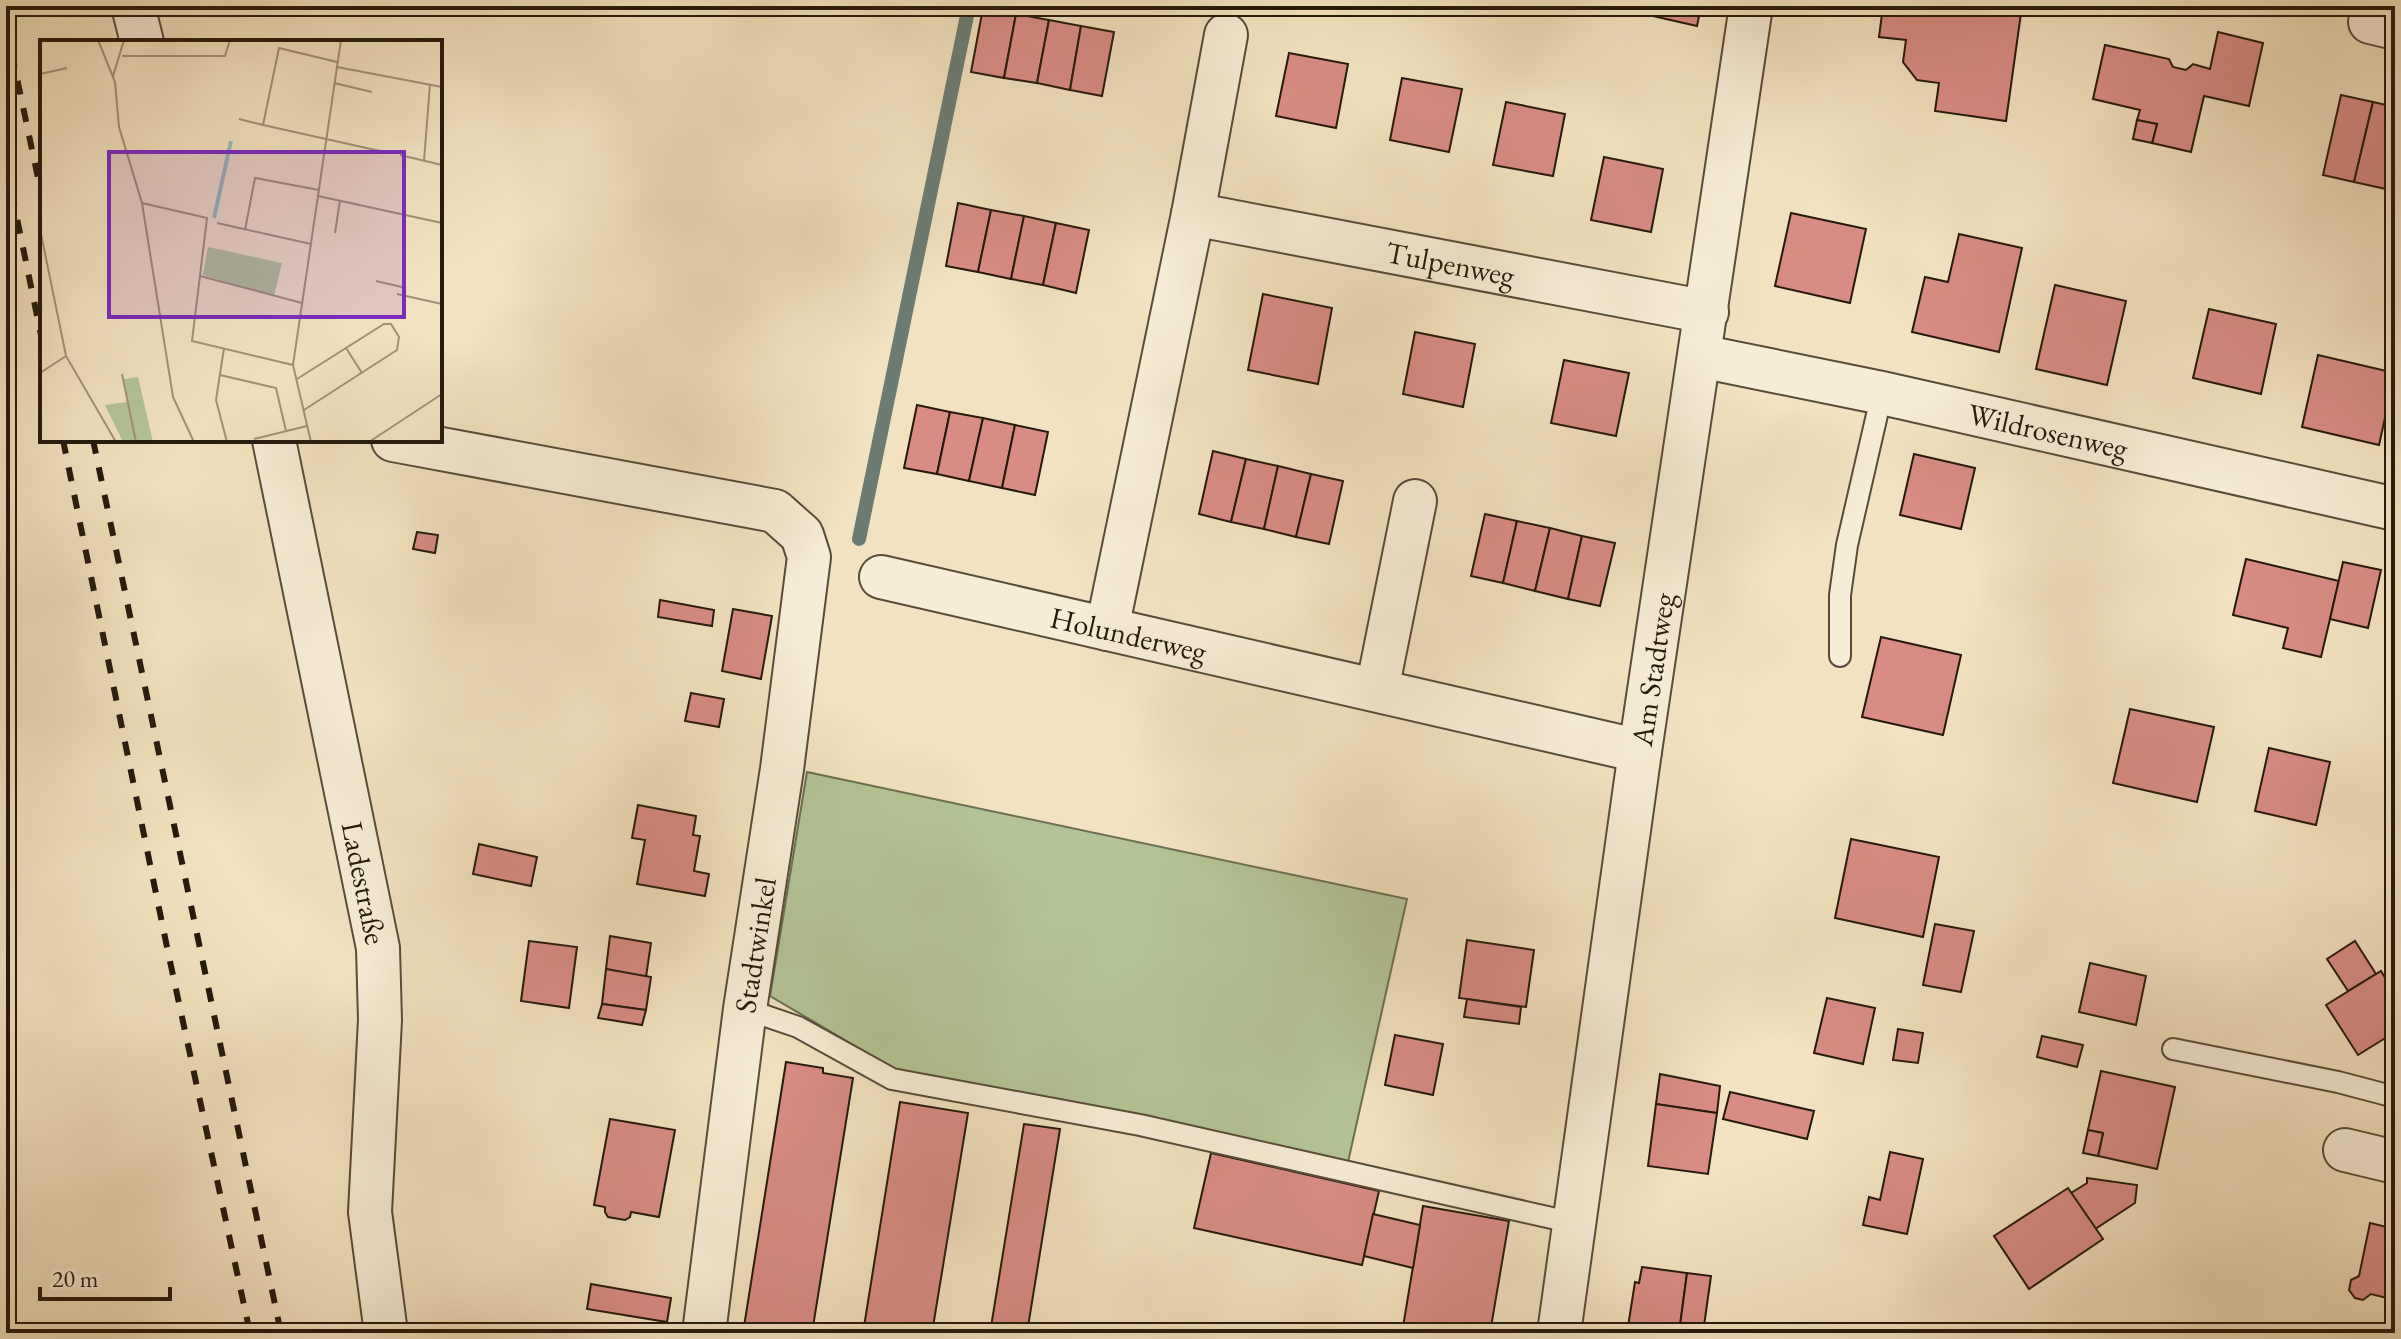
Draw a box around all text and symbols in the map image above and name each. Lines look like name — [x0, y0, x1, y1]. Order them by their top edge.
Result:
inset map — [40, 40, 442, 442]
street label: Tulpenweg — [1383, 232, 1519, 295]
street label: Wildrosenweg — [1964, 394, 2133, 468]
street label: Am Stadtweg — [1621, 589, 1683, 750]
street label: Holunderweg — [1047, 597, 1211, 671]
street label: Ladestraße — [333, 818, 396, 948]
street label: Stadtwinkel — [725, 874, 785, 1016]
scale bar — [40, 1251, 170, 1301]
text: 20 m — [52, 1263, 99, 1294]

